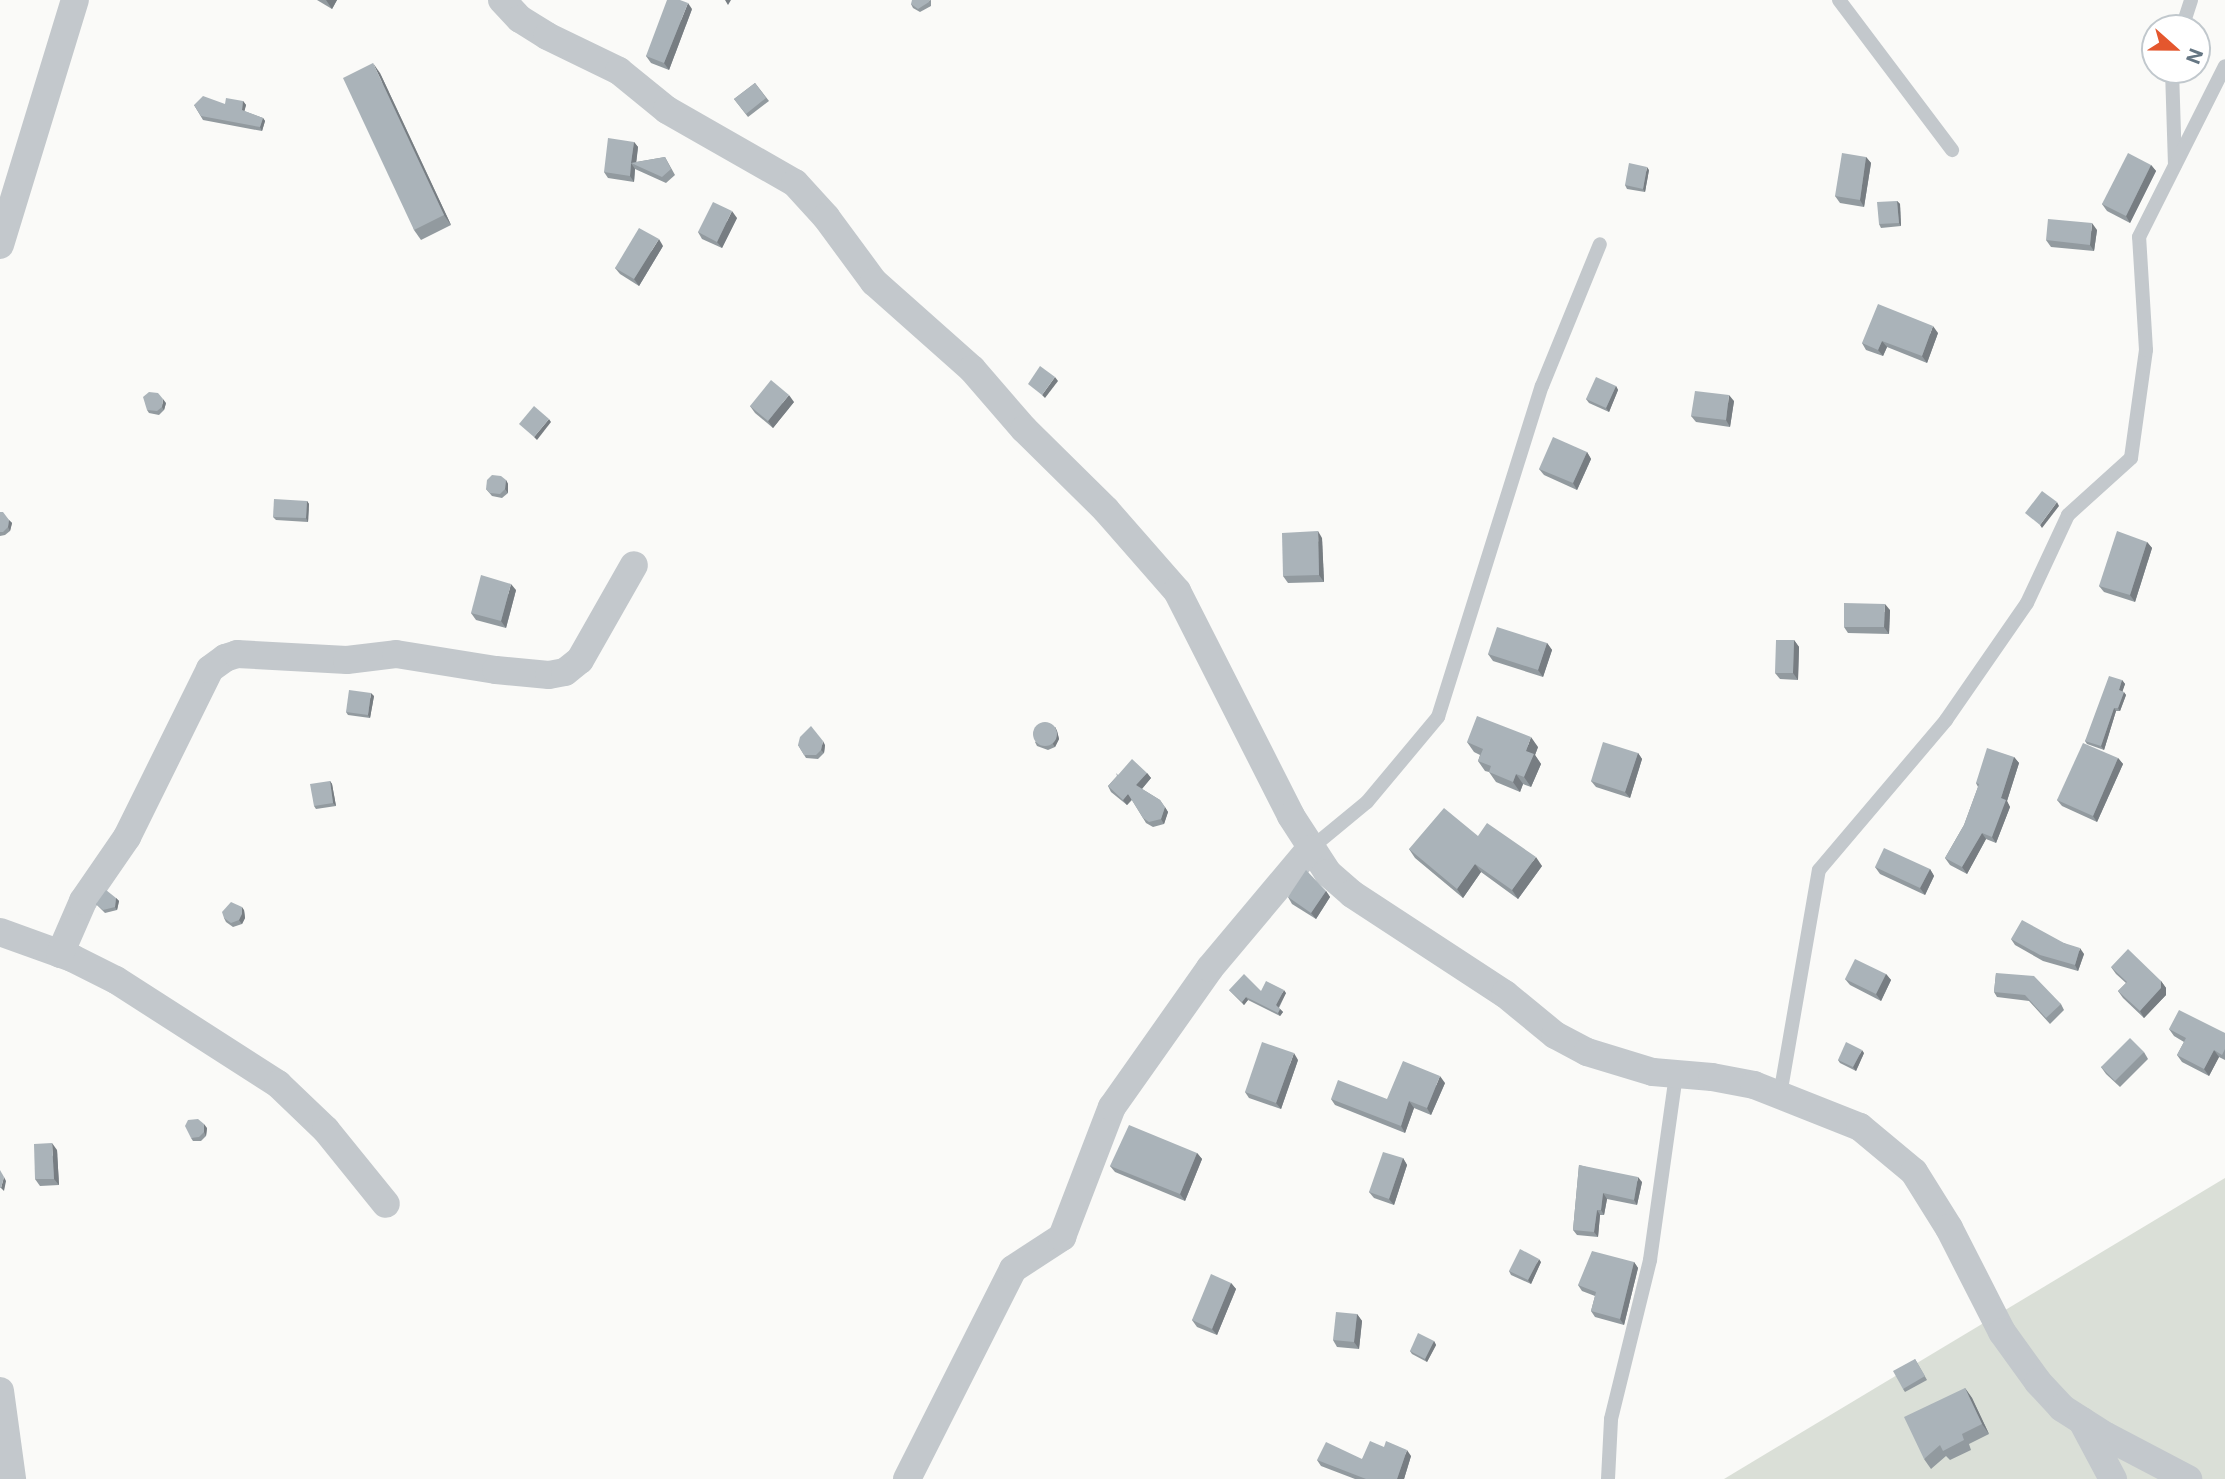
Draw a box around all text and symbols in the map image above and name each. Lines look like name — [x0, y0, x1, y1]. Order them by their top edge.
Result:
north arrow — [2141, 14, 2211, 84]
text: N — [2181, 45, 2208, 67]

